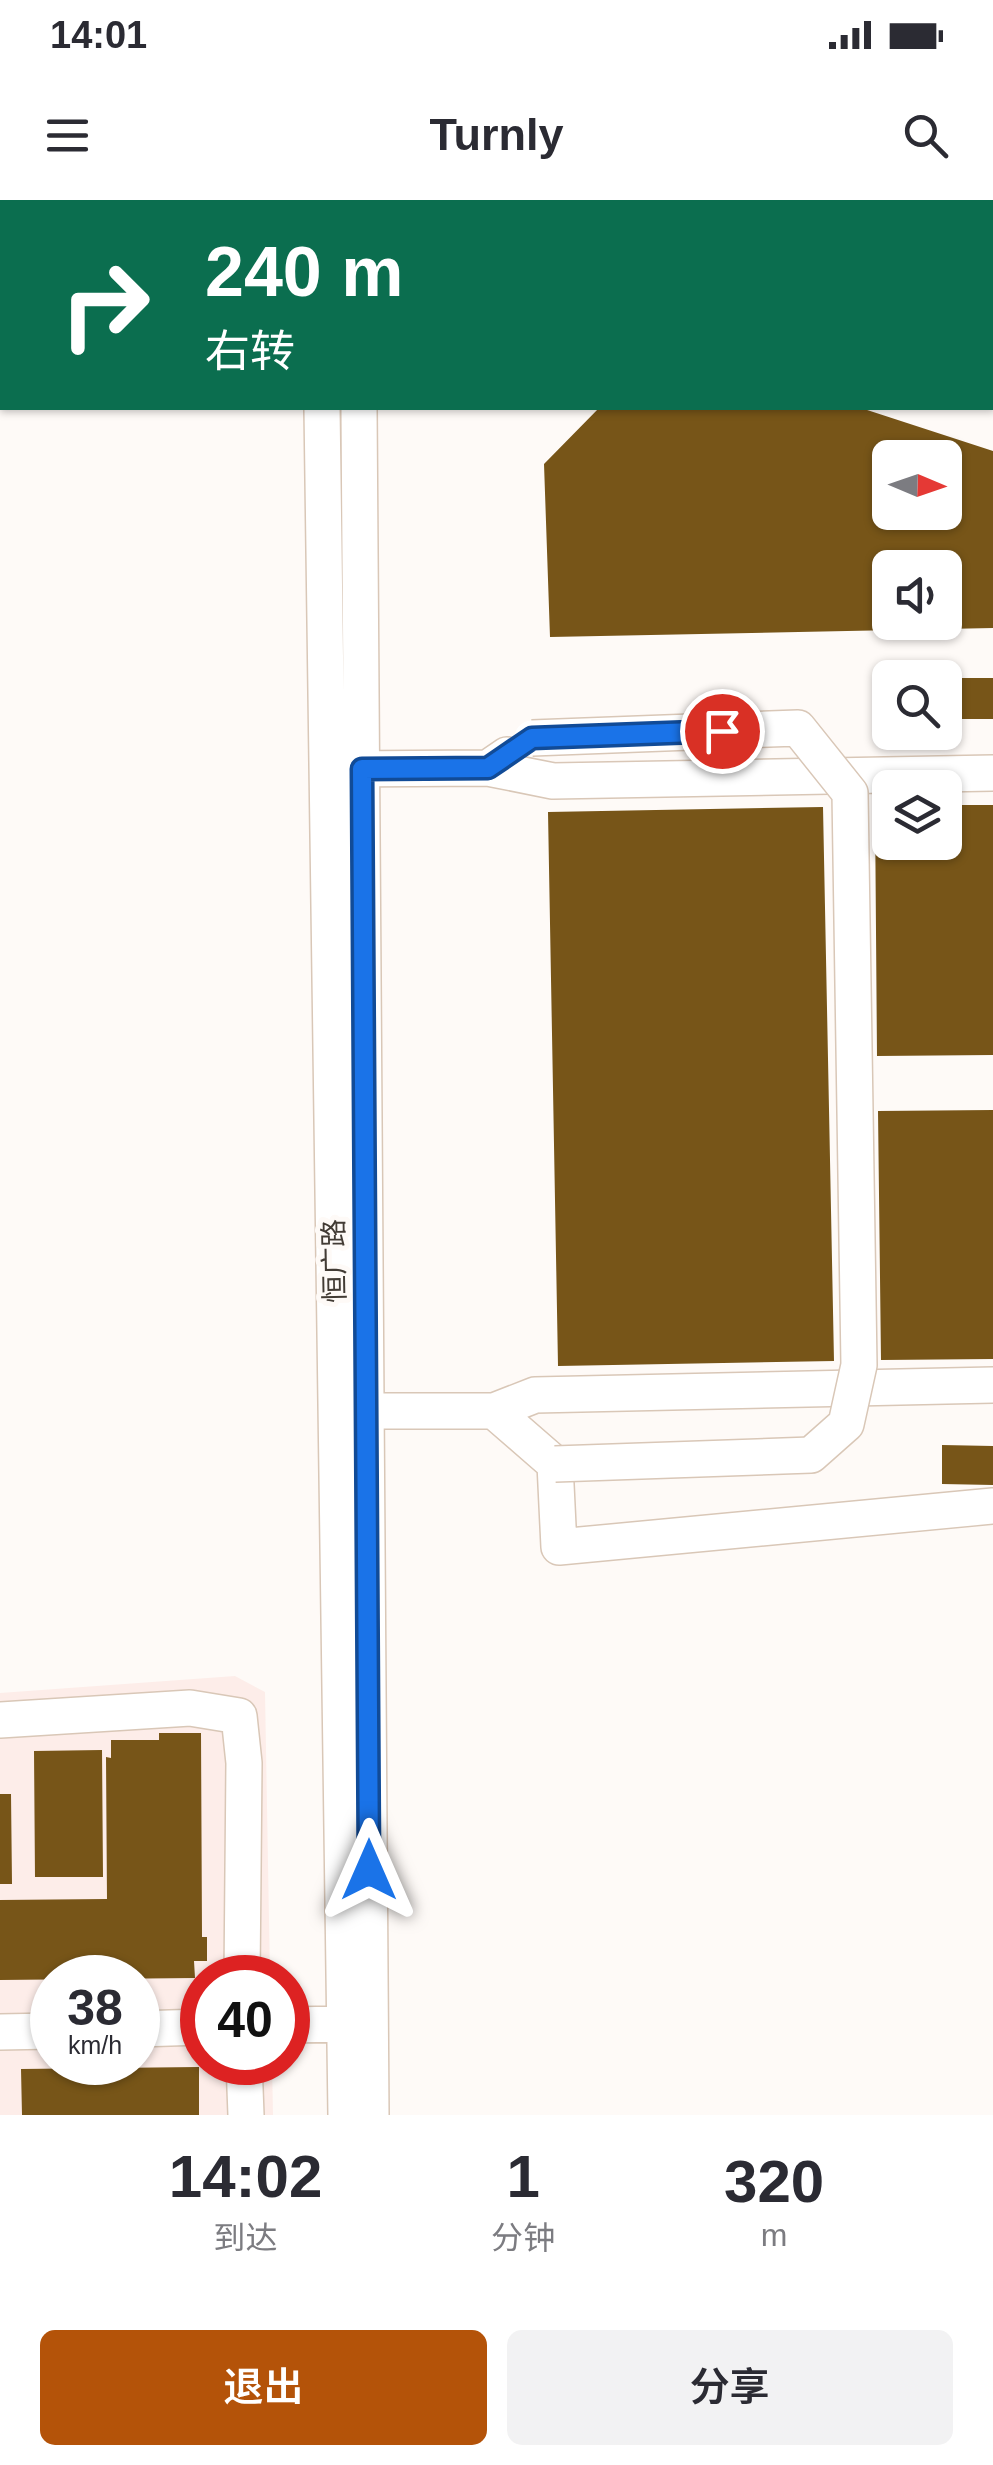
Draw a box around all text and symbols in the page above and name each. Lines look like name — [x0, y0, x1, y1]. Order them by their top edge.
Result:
text: 14:01 — [50, 14, 147, 56]
icon: menu — [40, 108, 95, 163]
icon: search — [898, 108, 953, 163]
text: Turnly — [429, 109, 564, 160]
text: 240 m — [205, 233, 403, 311]
icon: right — [40, 240, 170, 370]
text: 右转 — [205, 326, 295, 377]
north arrow — [872, 440, 962, 530]
map controls — [872, 440, 962, 860]
button: sound — [872, 550, 962, 640]
button: search — [872, 660, 962, 750]
pin — [680, 689, 765, 774]
icon: arrive — [695, 704, 750, 759]
button: layers — [872, 770, 962, 860]
street label: 恒广路 — [318, 1219, 351, 1303]
position arrow — [317, 1818, 421, 1922]
speed limit sign: 40 — [180, 1955, 310, 2085]
text: 38 — [67, 1980, 123, 2036]
text: km/h — [68, 2031, 122, 2059]
text: 14:02 — [169, 2143, 322, 2210]
text: 1 — [506, 2143, 540, 2210]
text: 320 — [724, 2148, 824, 2215]
text: m — [761, 2217, 787, 2253]
text: 到达 — [214, 2220, 278, 2256]
text: 分钟 — [491, 2220, 555, 2256]
button: 退出 — [40, 2330, 487, 2445]
button: 分享 — [507, 2330, 953, 2445]

